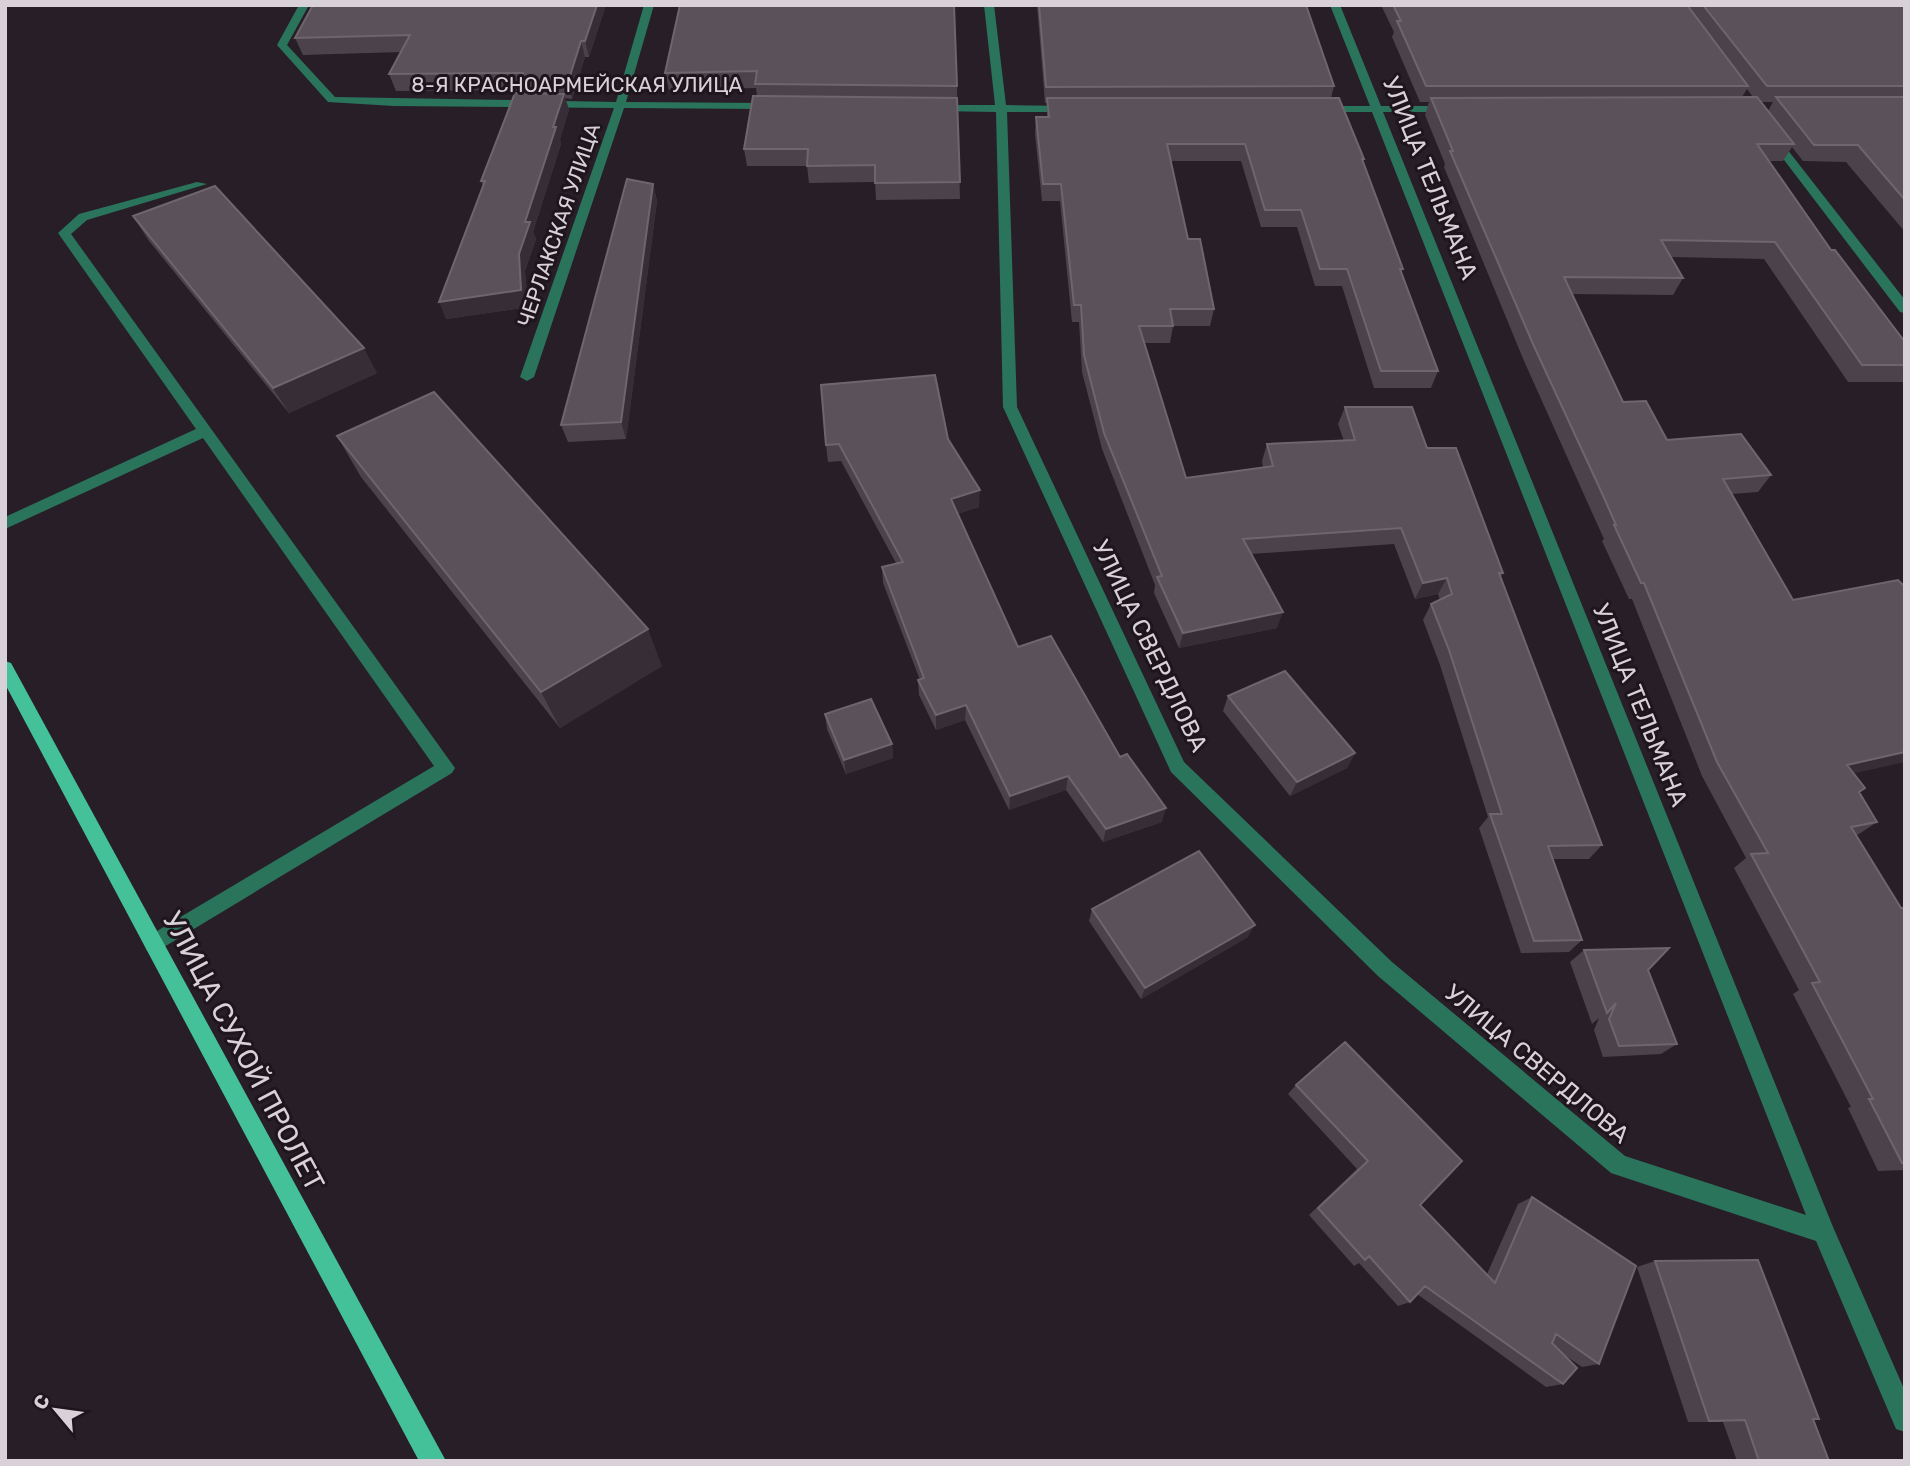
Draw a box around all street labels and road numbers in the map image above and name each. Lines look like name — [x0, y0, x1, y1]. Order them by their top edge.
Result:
street label: 8-Я КРАСНОАРМЕЙСКАЯ УЛИЦА — [411, 72, 743, 97]
street label: УЛИЦА ТЕЛЬМАНА — [1377, 73, 1483, 283]
street label: ЧЕРЛАКСКАЯ УЛИЦА — [512, 120, 605, 330]
street label: УЛИЦА СВЕРДЛОВА — [1087, 536, 1213, 756]
street label: УЛИЦА ТЕЛЬМАНА — [1587, 600, 1693, 810]
street label: УЛИЦА СУХОЙ ПРОЛЕТ — [156, 906, 331, 1196]
street label: УЛИЦА СВЕРДЛОВА — [1439, 979, 1635, 1149]

